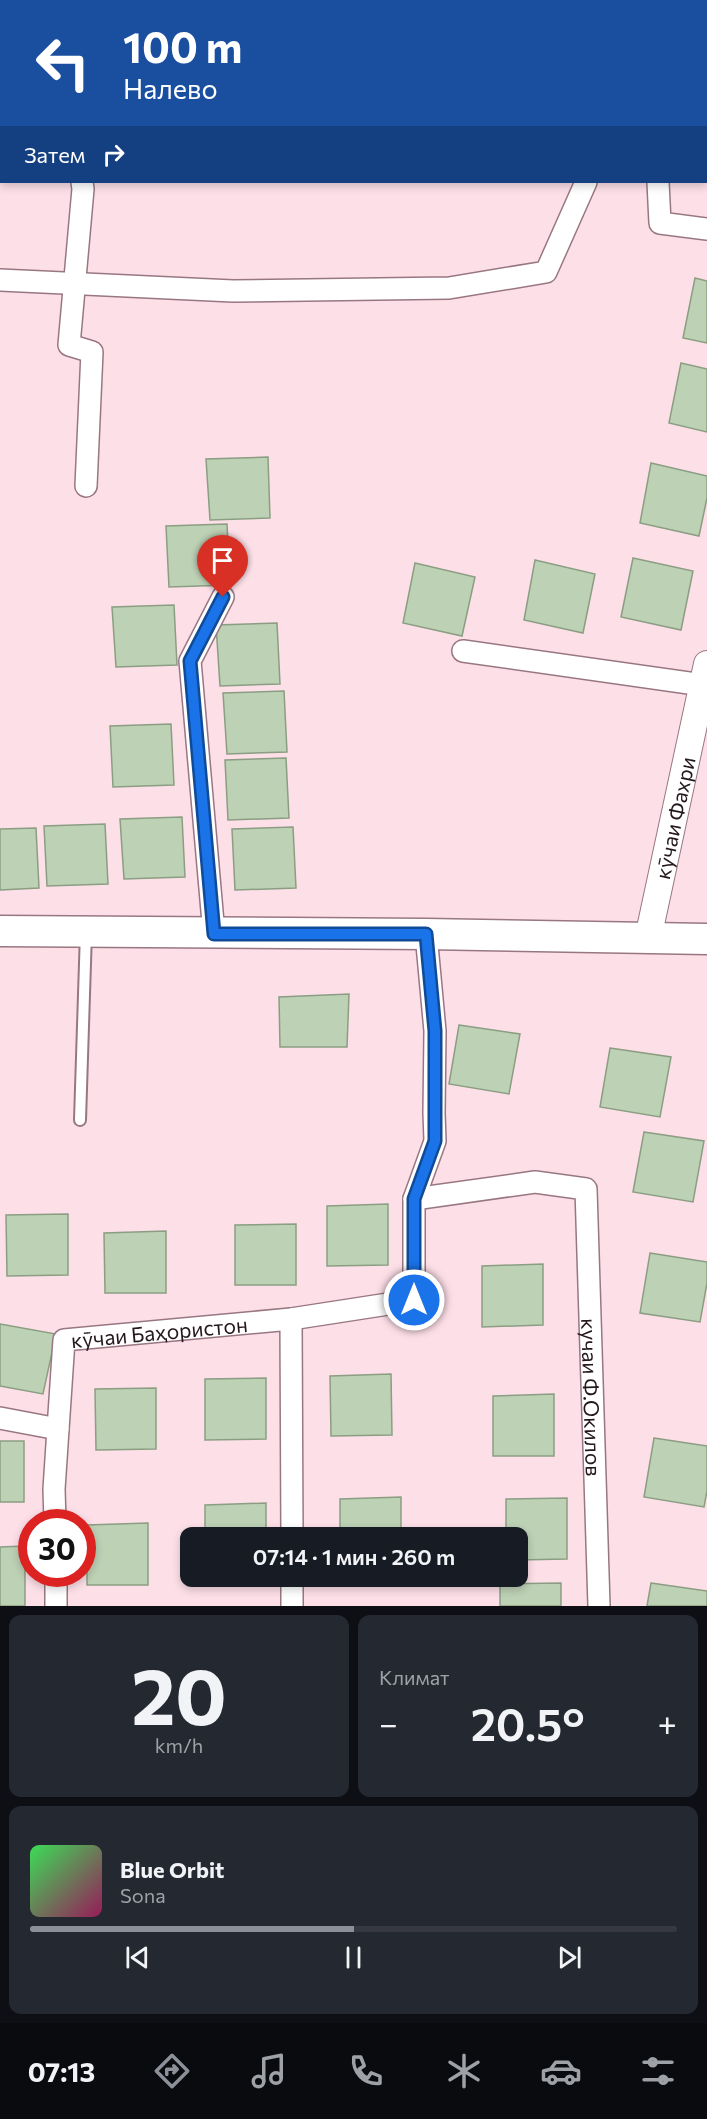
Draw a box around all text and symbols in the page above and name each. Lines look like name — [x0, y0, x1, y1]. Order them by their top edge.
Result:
text: 100 m — [123, 20, 243, 72]
icon: left — [24, 24, 102, 102]
text: Налево — [123, 72, 218, 105]
icon: right — [97, 138, 130, 171]
text: Затем — [24, 141, 85, 168]
pin — [197, 535, 248, 597]
icon: arrive — [206, 544, 239, 577]
street label: кӯчаи Фахри — [649, 754, 699, 881]
position arrow — [382, 1268, 446, 1332]
street label: кӯчаи Баҳористон — [70, 1311, 249, 1352]
street label: кучаи Ф.Окилов — [578, 1318, 607, 1477]
speed limit sign: 30 — [18, 1509, 96, 1587]
text: 07:14 · 1 мин · 260 m — [253, 1543, 455, 1570]
text: 20 — [131, 1646, 227, 1741]
text: Климат — [379, 1665, 449, 1689]
text: 20.5° — [471, 1695, 585, 1750]
text: − — [379, 1702, 398, 1743]
text: + — [658, 1702, 677, 1743]
text: km/h — [155, 1733, 203, 1757]
text: Blue Orbit — [120, 1856, 224, 1883]
text: Sona — [120, 1883, 166, 1907]
icon: previous — [121, 1941, 154, 1974]
icon: pause — [337, 1941, 370, 1974]
icon: next — [553, 1941, 586, 1974]
icon: directions — [151, 2050, 193, 2092]
icon: music — [248, 2050, 290, 2092]
icon: phone — [345, 2050, 387, 2092]
icon: climate — [443, 2050, 485, 2092]
icon: car — [540, 2050, 582, 2092]
icon: filters — [637, 2050, 679, 2092]
text: 07:13 — [28, 2055, 95, 2088]

